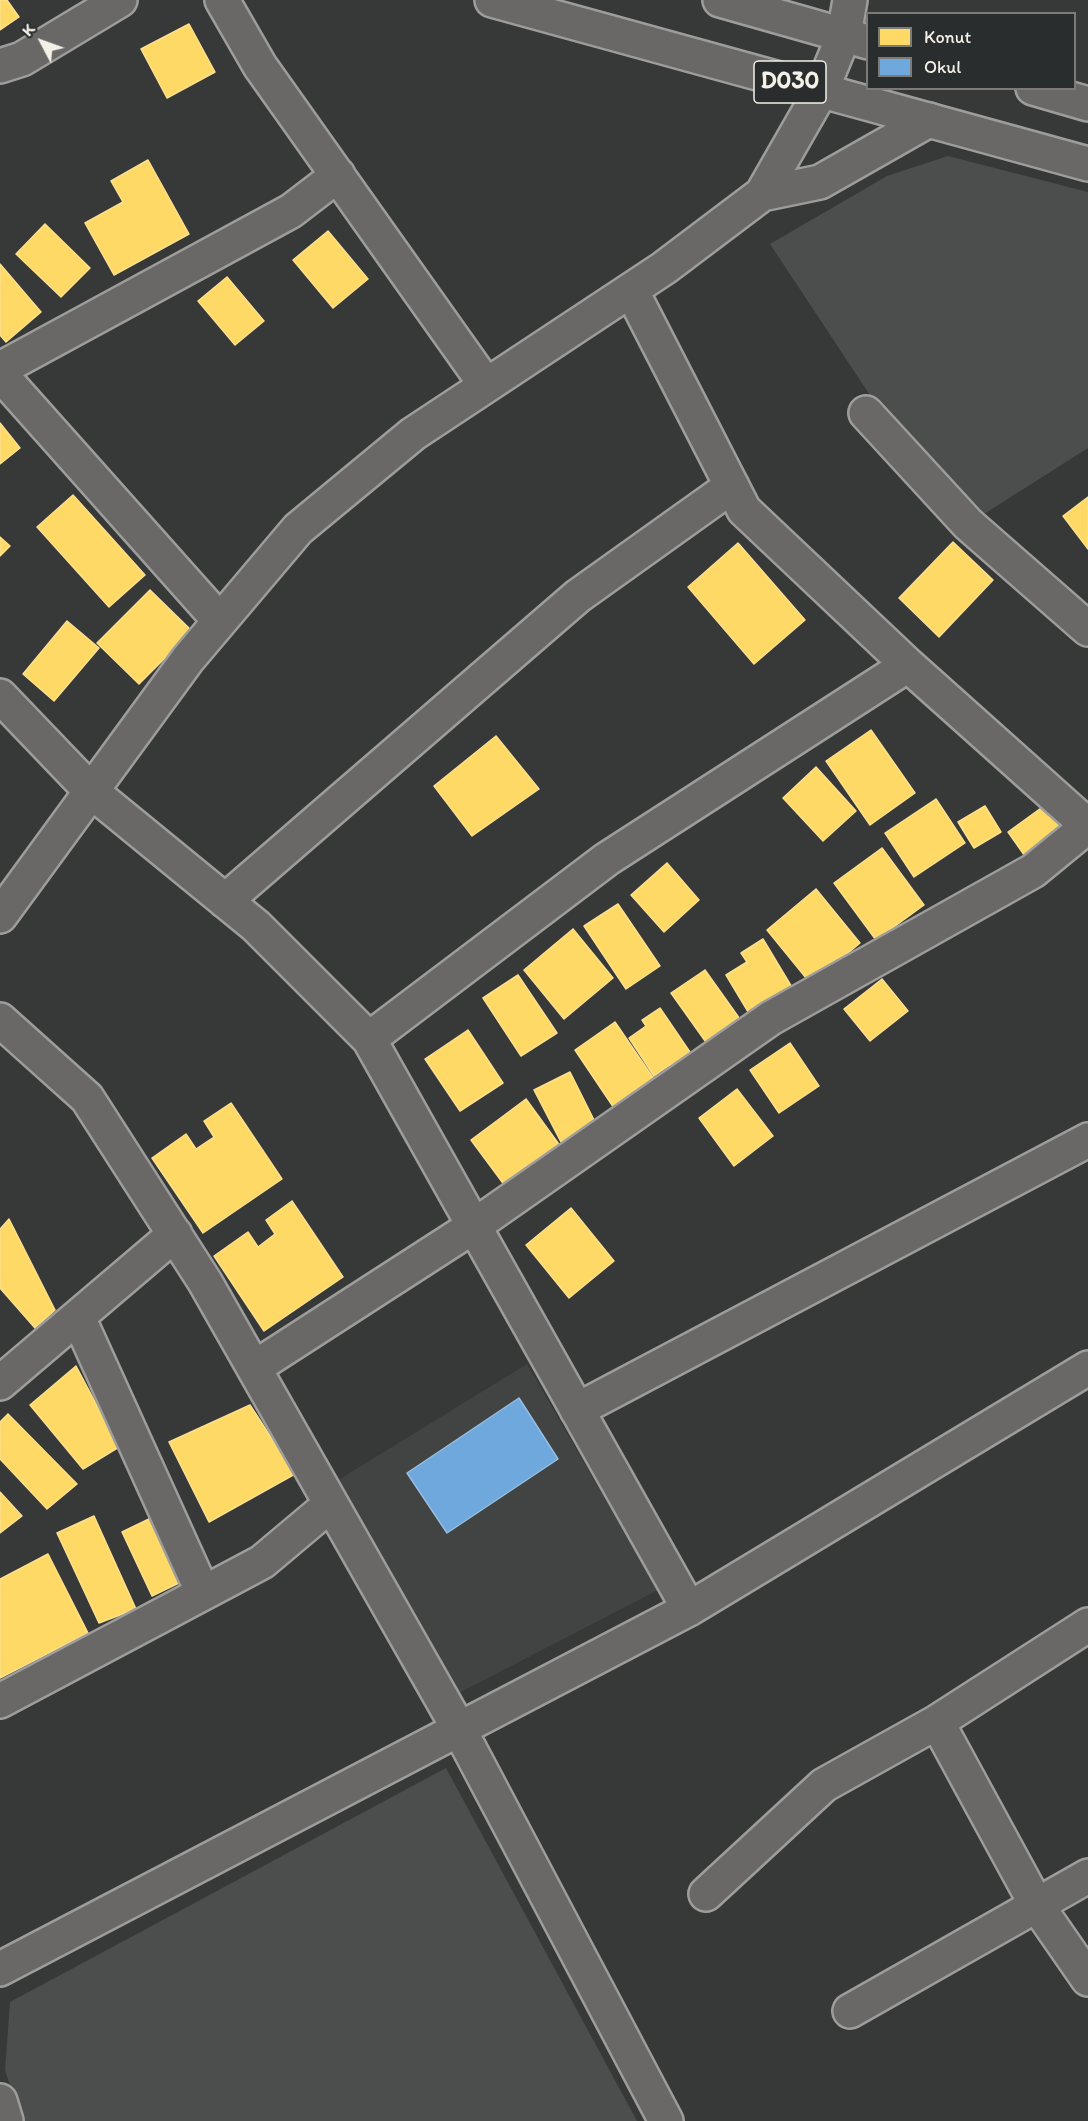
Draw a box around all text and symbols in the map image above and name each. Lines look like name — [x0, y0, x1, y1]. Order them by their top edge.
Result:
north arrow — [12, 12, 72, 72]
legend — [866, 12, 1076, 90]
text: K — [18, 20, 39, 40]
text: Konut — [924, 26, 971, 48]
text: Okul — [924, 56, 961, 78]
road number: D030 — [754, 61, 826, 103]

